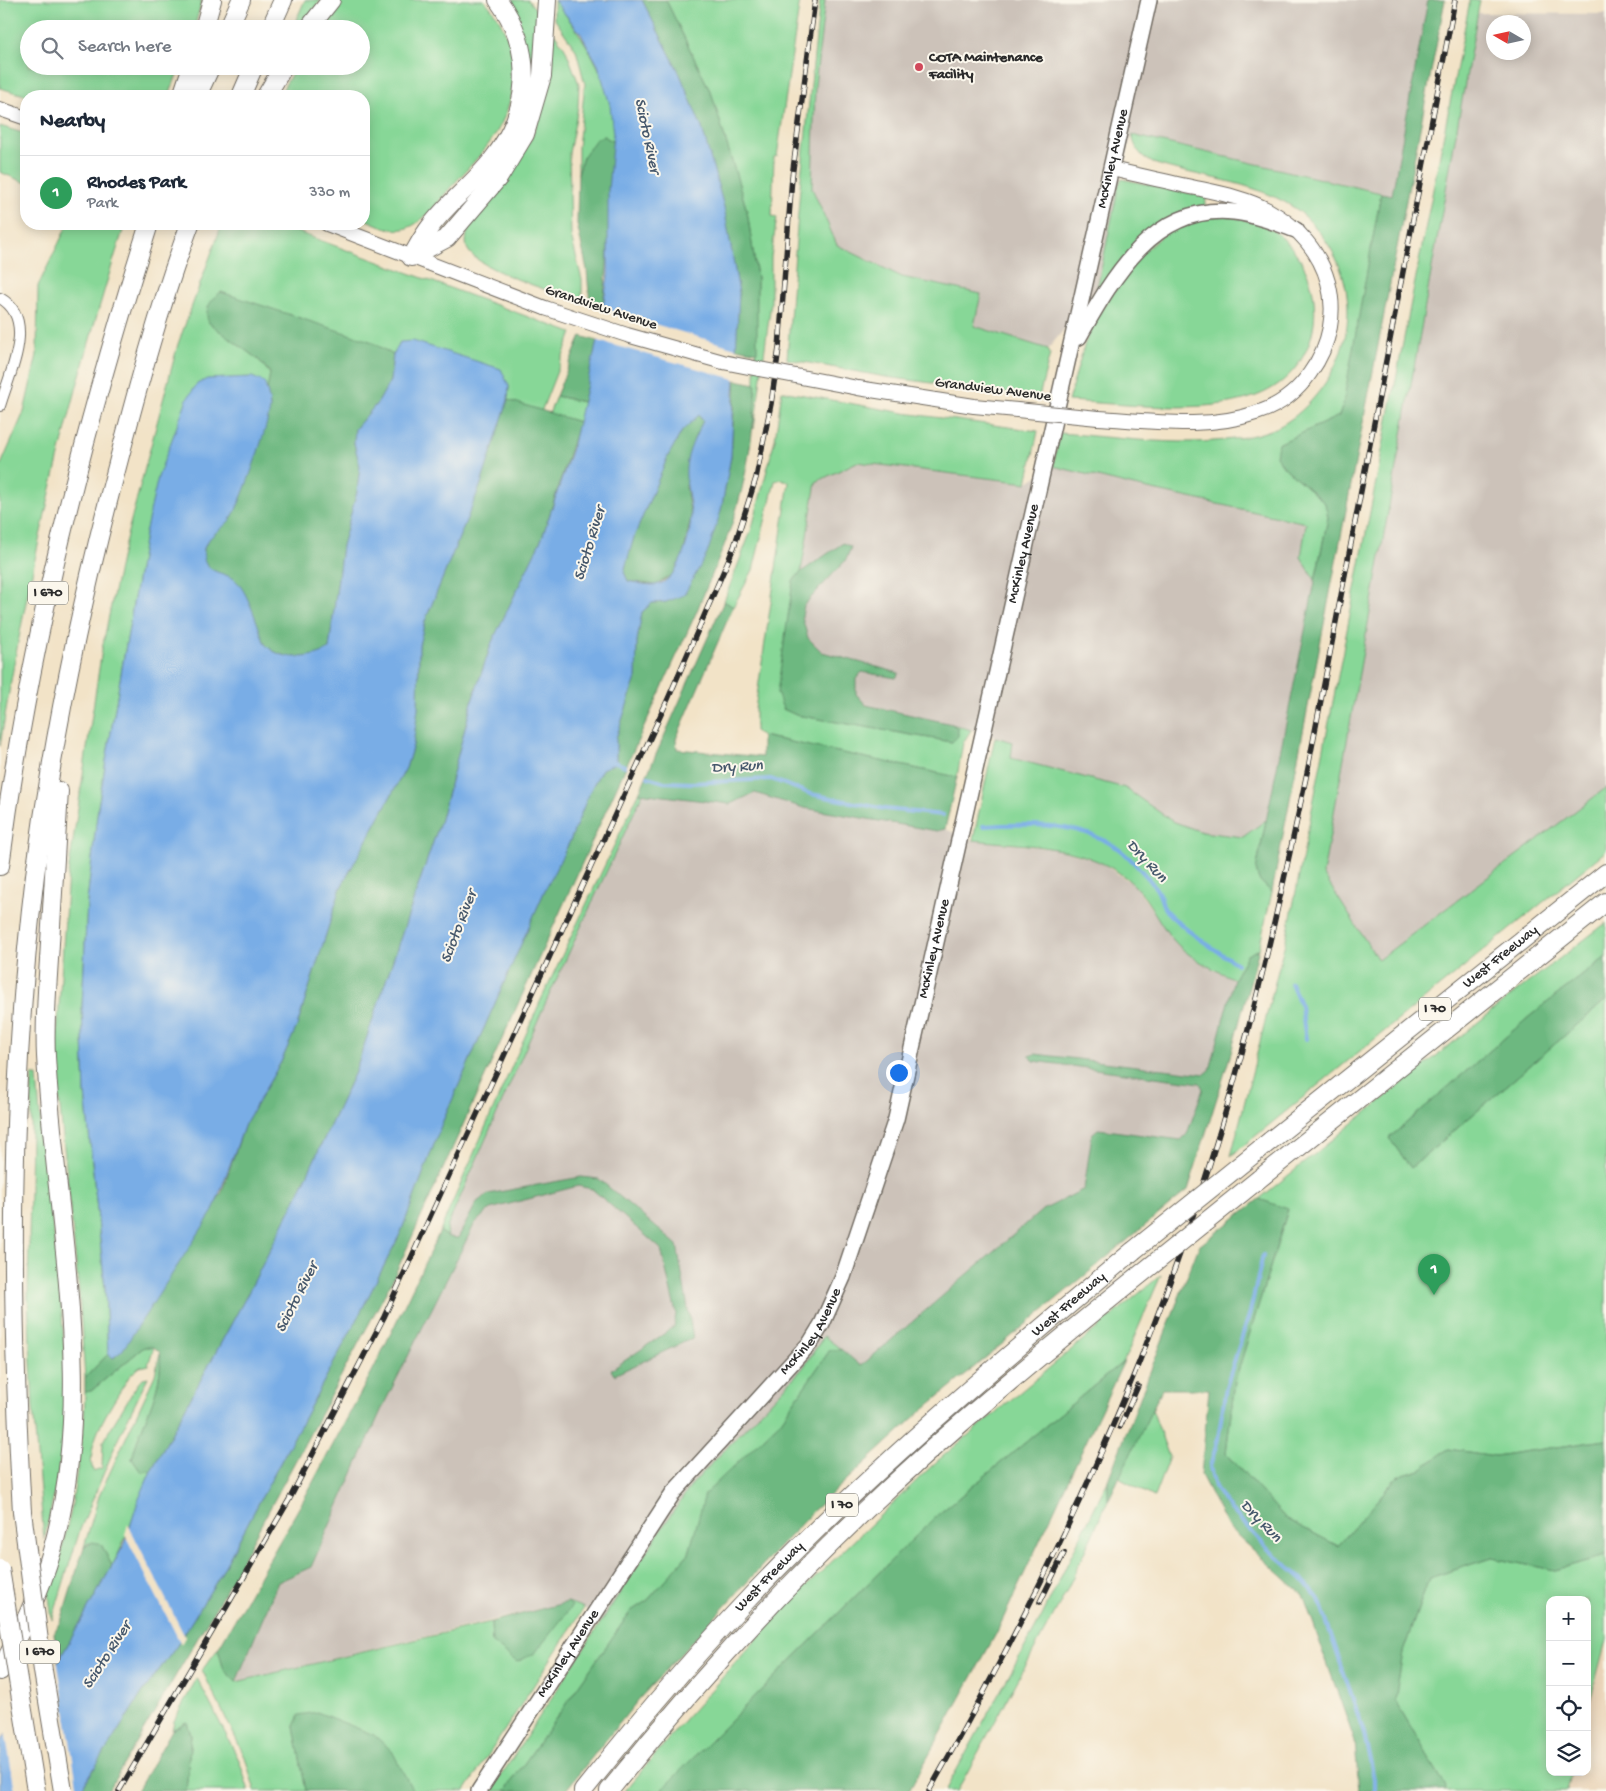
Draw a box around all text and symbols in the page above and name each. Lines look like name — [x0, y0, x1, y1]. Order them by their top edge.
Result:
north arrow — [1486, 15, 1531, 60]
search box — [20, 20, 370, 75]
icon: search — [38, 34, 66, 62]
text: Search here — [78, 36, 172, 59]
place label: COTA Maintenance Facility — [928, 49, 1044, 84]
marker: COTA Maintenance Facility — [913, 61, 925, 73]
water label: Scioto River — [629, 97, 664, 178]
street label: McKinley Avenue — [1093, 107, 1133, 210]
text: Nearby — [40, 110, 105, 135]
text: Rhodes Park — [87, 172, 186, 195]
text: 1 — [53, 184, 59, 203]
text: 330 m — [309, 184, 350, 203]
text: Park — [87, 195, 118, 214]
street label: Grandview Avenue — [543, 281, 660, 335]
street label: Grandview Avenue — [934, 374, 1052, 406]
water label: Scioto River — [571, 502, 612, 583]
street label: McKinley Avenue — [1004, 502, 1044, 605]
road number: I 670 — [28, 582, 68, 604]
water label: Dry Run — [711, 757, 763, 779]
water label: Dry Run — [1122, 837, 1171, 888]
water label: Scioto River — [437, 885, 484, 966]
street label: McKinley Avenue — [915, 897, 955, 1000]
street label: West Freeway — [1459, 921, 1543, 993]
road number: I 70 — [1419, 998, 1451, 1021]
your location — [886, 1060, 912, 1086]
pin: 1 — [1418, 1254, 1450, 1295]
water label: Scioto River — [272, 1257, 325, 1336]
street label: West Freeway — [1028, 1268, 1110, 1341]
street label: McKinley Avenue — [776, 1285, 846, 1379]
road number: I 70 — [826, 1494, 858, 1516]
water label: Dry Run — [1235, 1497, 1285, 1547]
street label: West Freeway — [731, 1537, 808, 1616]
map controls — [1546, 1596, 1591, 1776]
button: + — [1546, 1596, 1591, 1641]
street label: McKinley Avenue — [533, 1606, 604, 1701]
water label: Scioto River — [79, 1616, 139, 1693]
road number: I 670 — [20, 1640, 60, 1664]
button: − — [1546, 1641, 1591, 1686]
button: locate — [1546, 1686, 1591, 1731]
button: layers — [1546, 1731, 1591, 1776]

